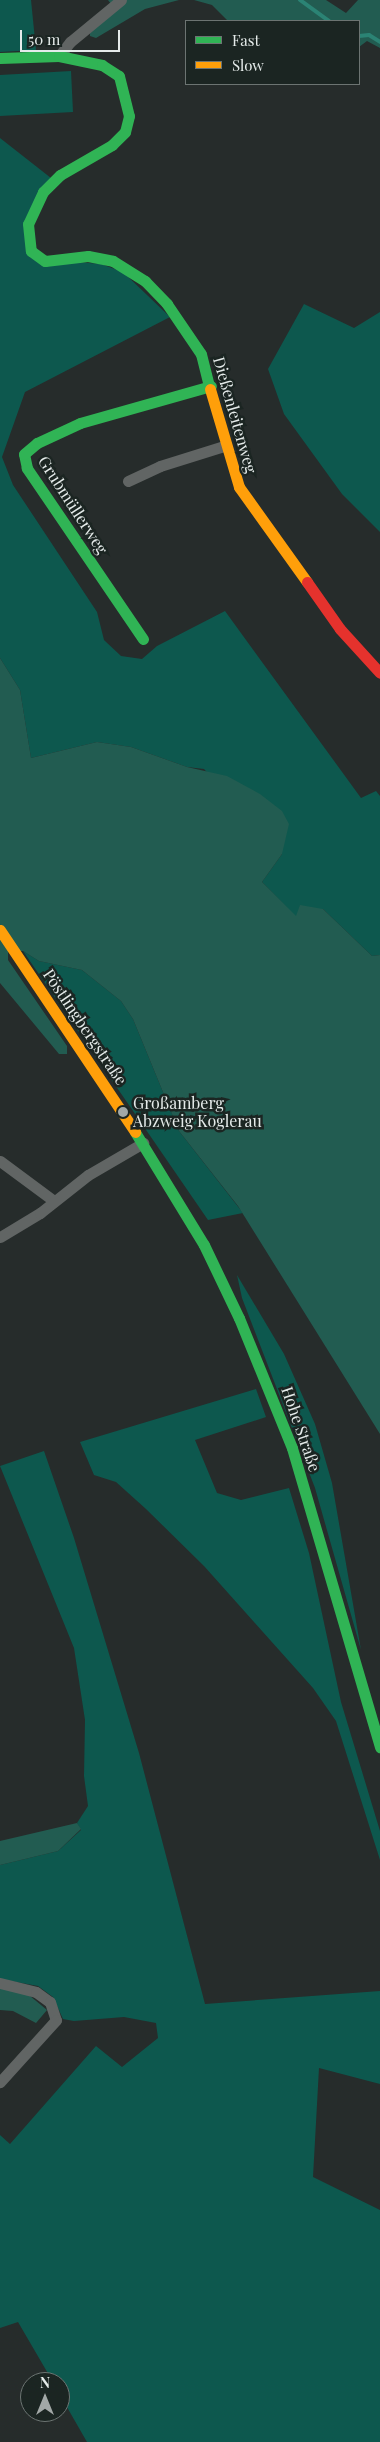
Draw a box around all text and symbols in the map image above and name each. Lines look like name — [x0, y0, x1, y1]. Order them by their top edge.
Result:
scale bar — [22, 20, 122, 52]
legend — [185, 20, 360, 85]
text: 50 m — [28, 29, 60, 49]
text: Fast — [232, 30, 260, 50]
text: Slow — [232, 55, 264, 75]
street label: Dießenleitenweg — [209, 354, 261, 476]
street label: Grubmüllerweg — [34, 452, 112, 558]
street label: Pöstlingbergstraße — [39, 965, 131, 1089]
place label: Großamberg Abzweig Koglerau — [133, 1093, 262, 1131]
marker: Großamberg Abzweig Koglerau — [117, 1106, 129, 1118]
street label: Hohe Straße — [277, 1384, 325, 1474]
north arrow — [20, 2372, 70, 2422]
text: N — [40, 2373, 50, 2392]

